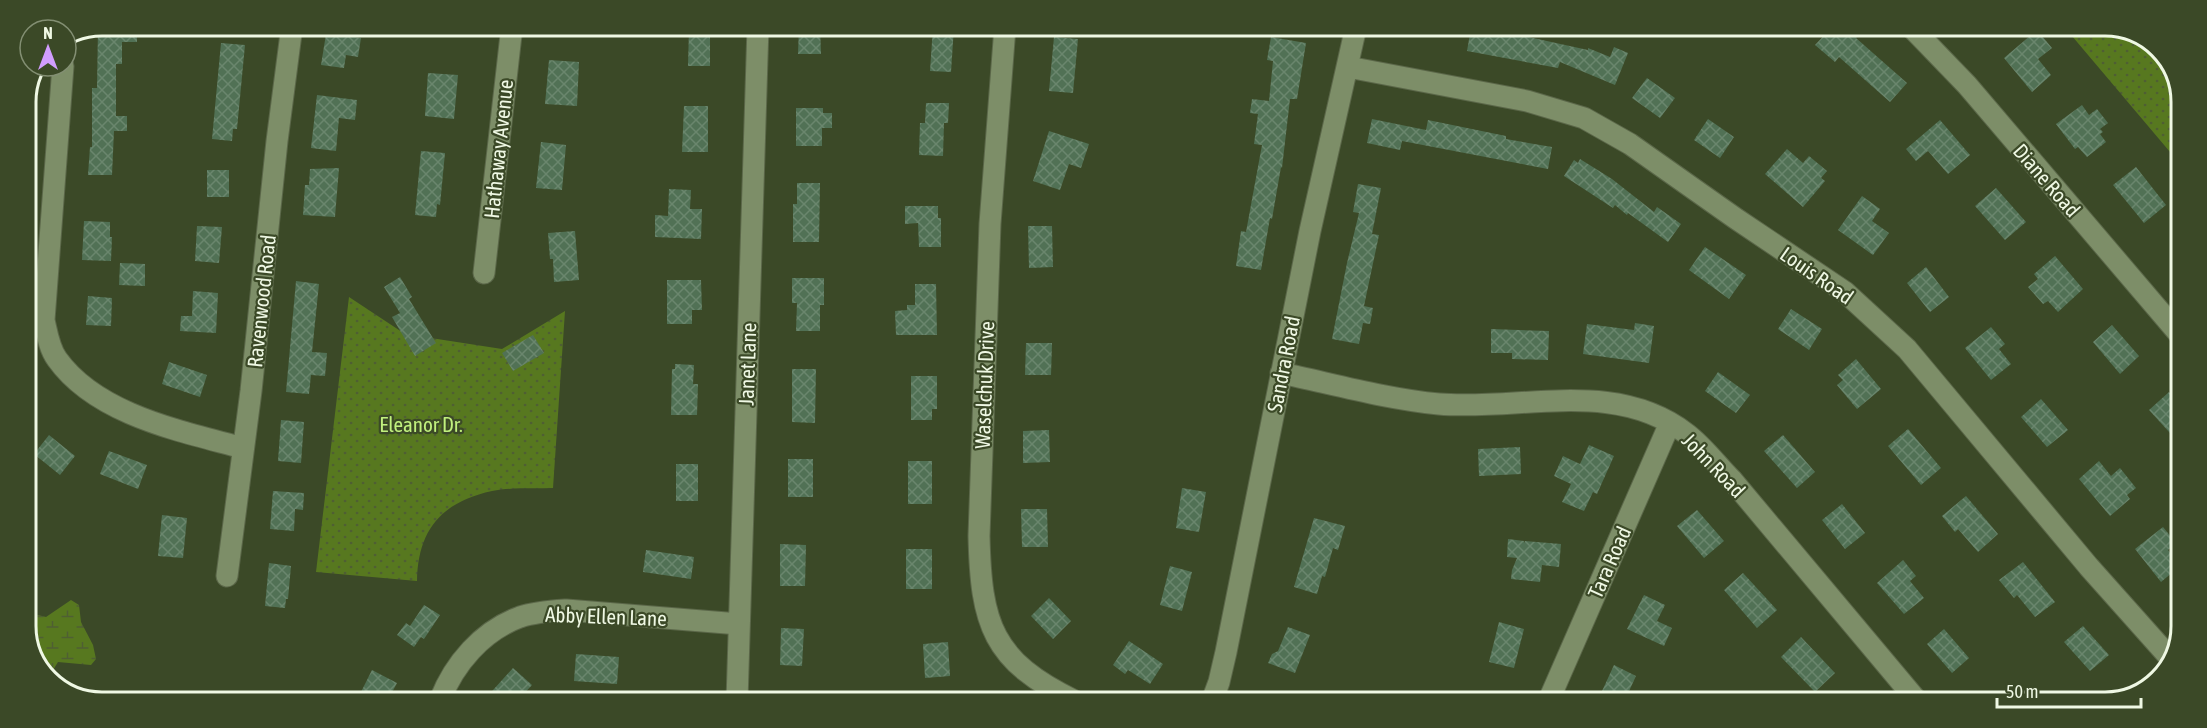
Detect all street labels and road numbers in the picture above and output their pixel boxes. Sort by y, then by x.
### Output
street label: Hathaway Avenue [479,78,517,220]
street label: Diane Road [2009,139,2085,221]
street label: Ravenwood Road [242,233,280,369]
street label: Louis Road [1776,241,1858,309]
street label: Sandra Road [1262,314,1304,414]
street label: Waselchuk Drive [970,321,998,449]
street label: Janet Lane [734,322,760,406]
street label: John Road [1678,428,1750,502]
street label: Tara Road [1583,522,1635,602]
street label: Abby Ellen Lane [545,602,667,630]

